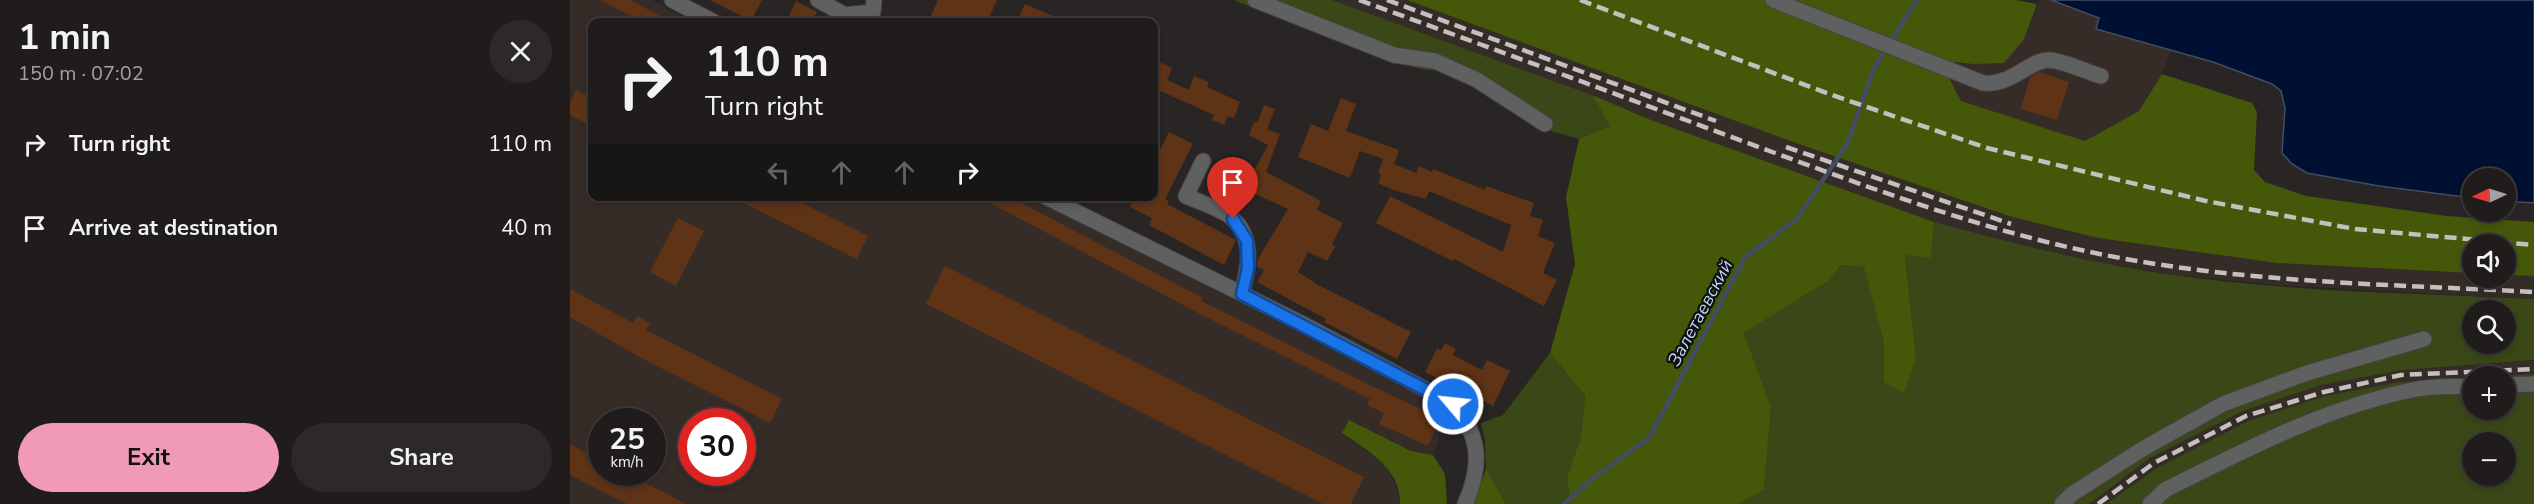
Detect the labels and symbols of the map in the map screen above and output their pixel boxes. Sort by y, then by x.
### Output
pin [1207,157,1258,219]
north arrow [2462,168,2516,222]
water label: Залетаевский [1662,255,1738,371]
position arrow [1421,372,1485,436]
speed limit sign: 30 [678,408,756,486]

